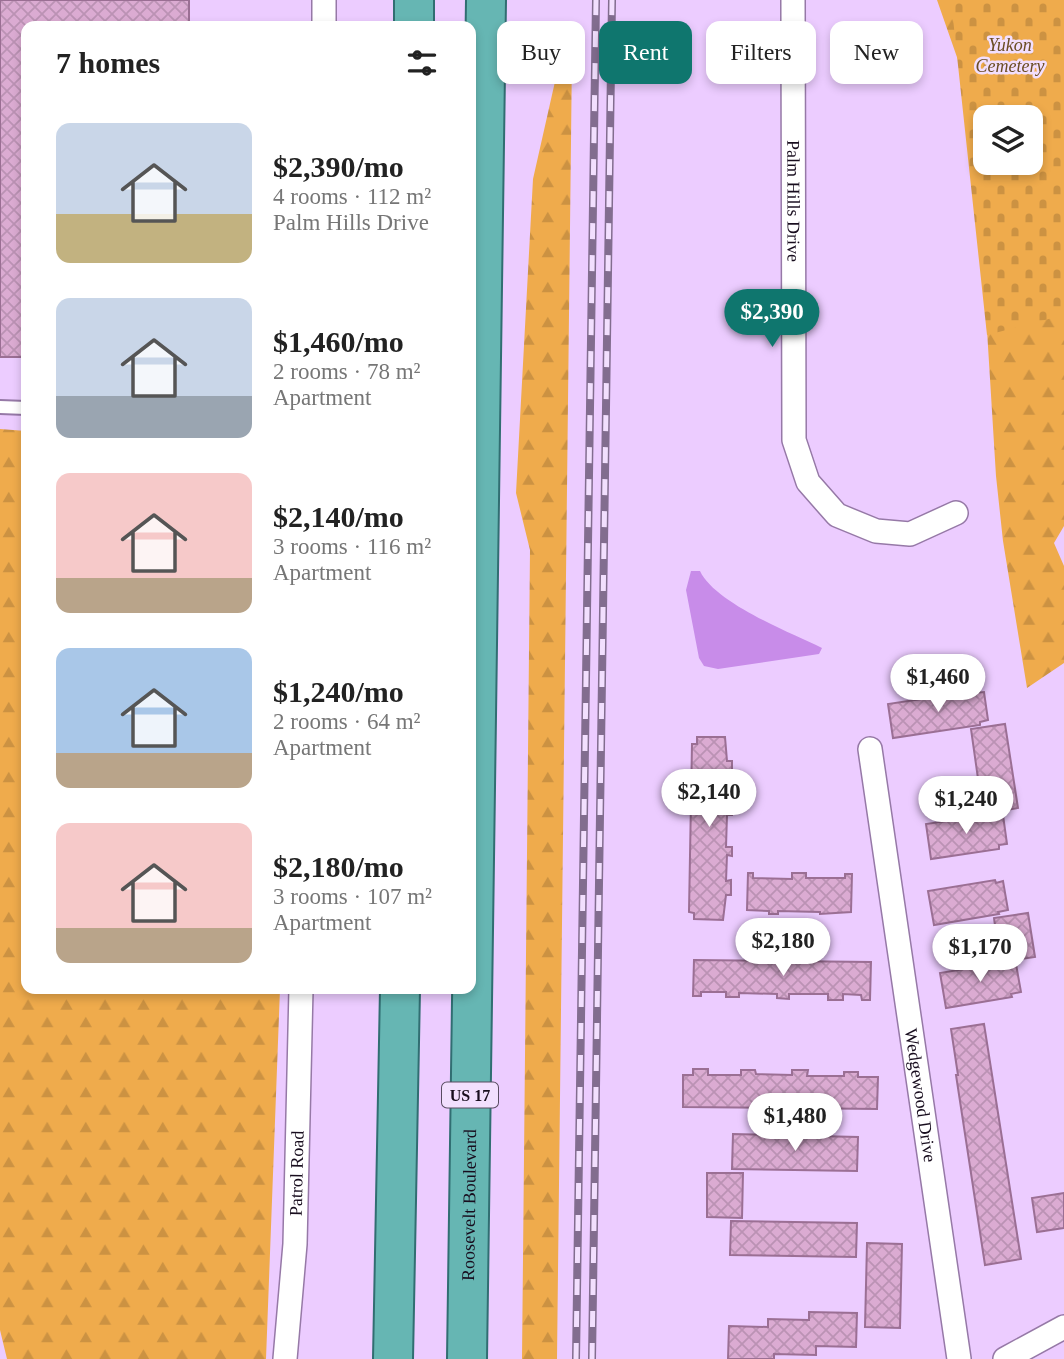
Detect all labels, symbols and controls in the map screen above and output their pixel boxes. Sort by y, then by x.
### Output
chip: Buy [497,21,585,84]
chip: Rent [599,21,692,84]
chip: Filters [706,21,816,84]
chip: New [830,21,923,84]
park label: Yukon Cemetery [976,35,1044,76]
icon: filters [403,44,441,82]
text: 7 homes [56,46,160,79]
map controls [973,105,1043,175]
button: layers [973,105,1043,175]
street label: Palm Hills Drive [783,140,804,262]
text: $2,390/mo [273,150,404,183]
icon: home [112,151,196,235]
text: 4 rooms · 112 m² [273,184,431,209]
text: Palm Hills Drive [273,210,429,235]
pin: $2,390 [715,290,829,349]
text: $2,390 [740,299,804,324]
text: $1,460/mo [273,325,404,358]
icon: home [112,326,196,410]
text: 2 rooms · 78 m² [273,359,420,384]
text: Apartment [273,385,371,410]
text: $2,140/mo [273,500,404,533]
icon: home [112,501,196,585]
text: 3 rooms · 116 m² [273,534,431,559]
text: Apartment [273,560,371,585]
pin: $1,460 [881,654,995,714]
text: $1,460 [906,664,970,689]
text: $1,240/mo [273,675,404,708]
icon: home [112,676,196,760]
text: 2 rooms · 64 m² [273,709,420,734]
text: Apartment [273,735,371,760]
pin: $2,140 [652,770,766,829]
pin: $1,240 [909,776,1023,836]
text: $2,140 [677,779,741,804]
text: $1,240 [934,786,998,811]
text: $2,180/mo [273,850,404,883]
icon: home [112,851,196,935]
text: 3 rooms · 107 m² [273,884,432,909]
text: Apartment [273,910,371,935]
pin: $2,180 [726,918,840,978]
pin: $1,170 [923,925,1037,984]
text: $2,180 [751,928,815,953]
text: $1,170 [948,934,1012,959]
street label: Wedgewood Drive [901,1027,940,1164]
road number: US 17 [442,1082,498,1107]
pin: $1,480 [738,1094,852,1153]
text: $1,480 [763,1103,827,1128]
street label: Roosevelt Boulevard [458,1129,480,1281]
street label: Patrol Road [286,1130,308,1216]

